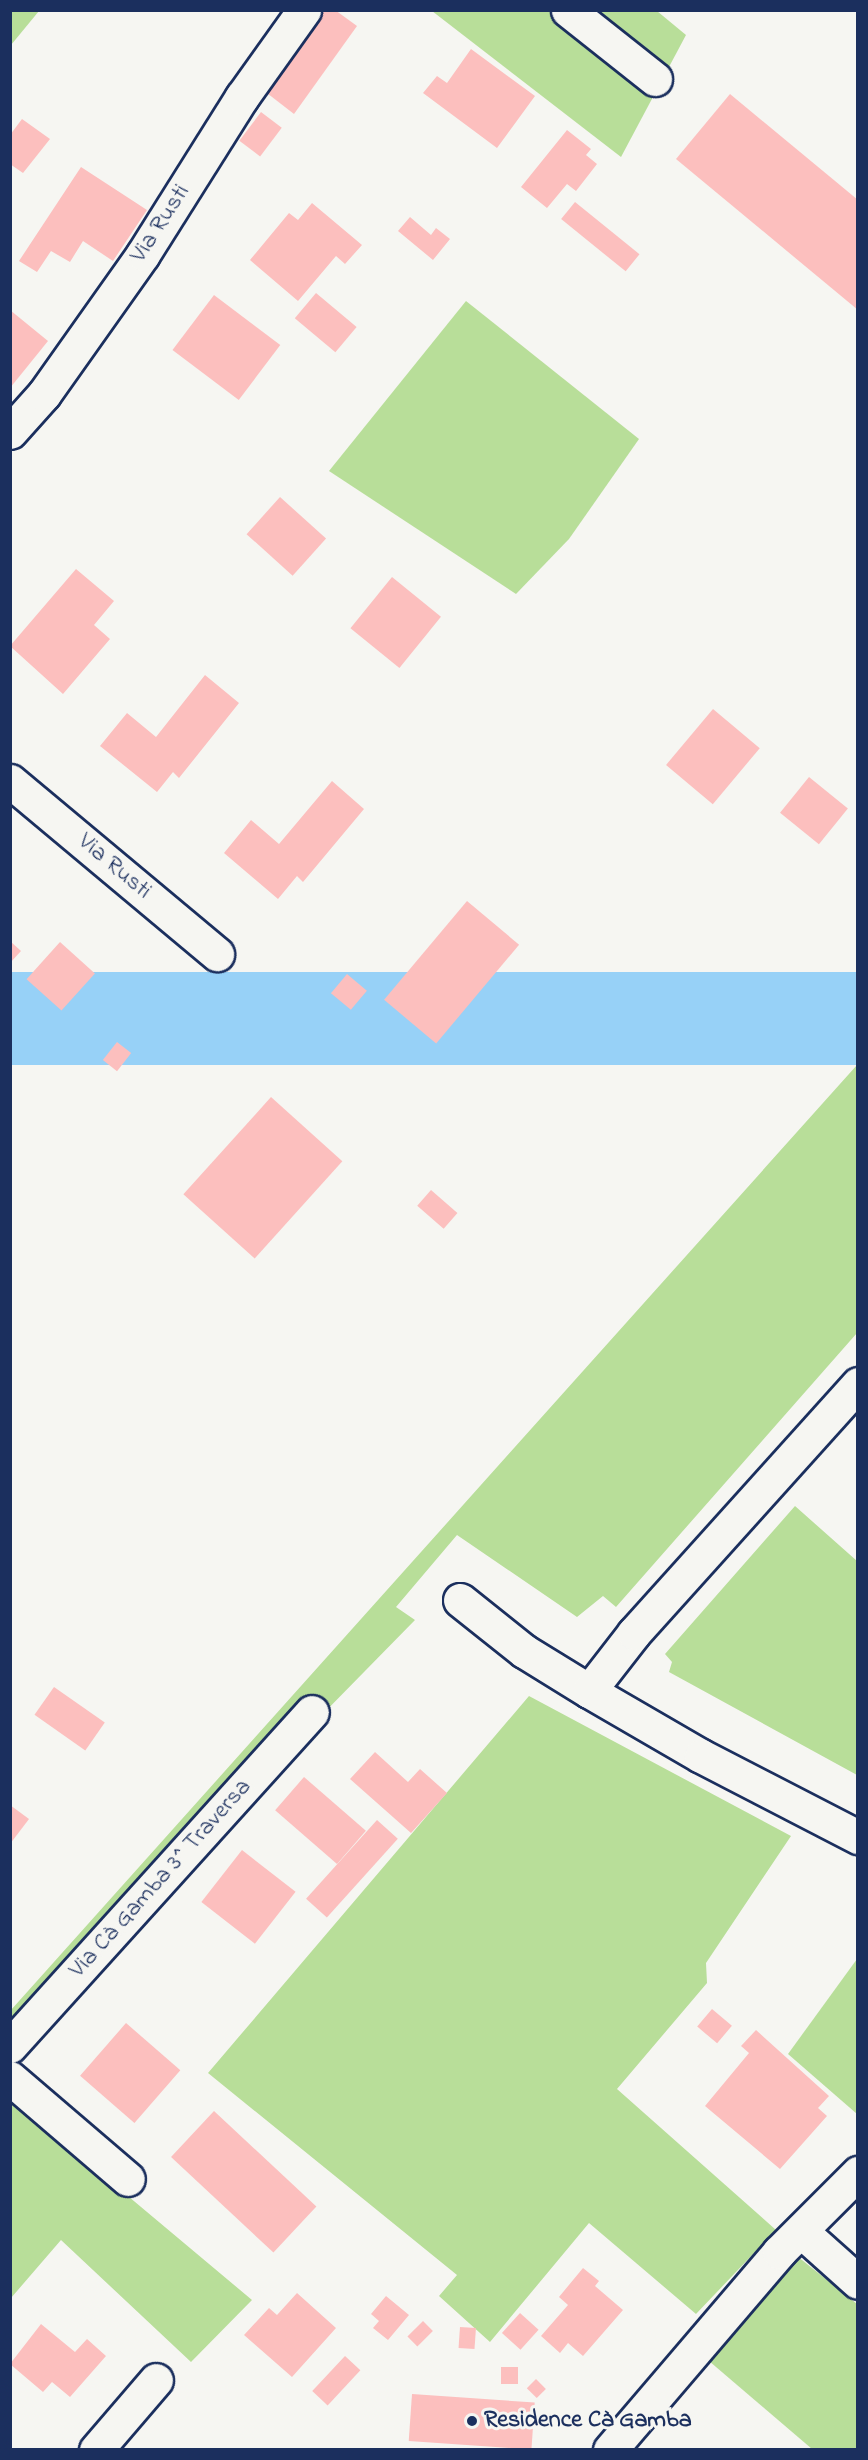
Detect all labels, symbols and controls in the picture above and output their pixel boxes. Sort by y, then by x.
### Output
street label: Via Rusti [125,180,197,268]
street label: Via Rusti [71,828,157,906]
street label: Via Cà Gamba 3^ Traversa [64,1774,258,1984]
place label: Residence Cà Gamba [484,2407,692,2435]
marker: Residence Cà Gamba [465,2414,479,2428]

